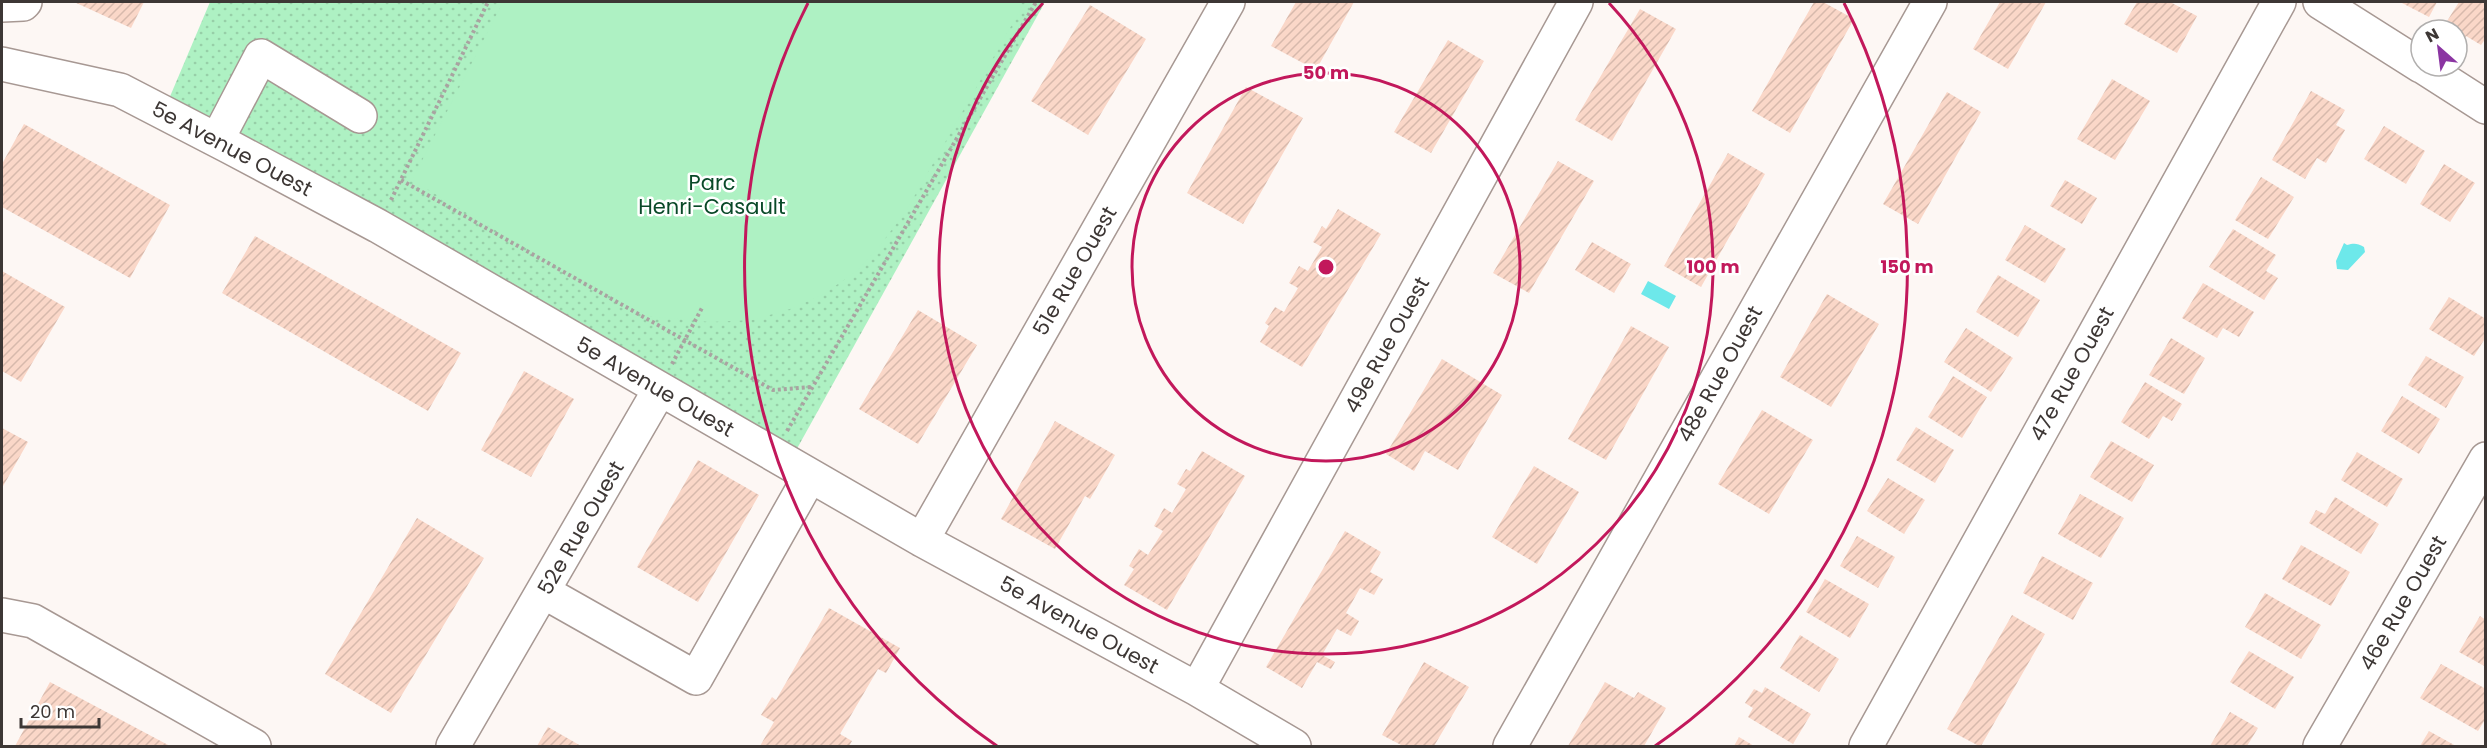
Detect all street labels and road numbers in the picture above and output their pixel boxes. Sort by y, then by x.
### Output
street label: 5e Avenue Ouest [147,94,318,203]
street label: 51e Rue Ouest [1026,201,1123,341]
street label: 49e Rue Ouest [1337,271,1436,418]
street label: 48e Rue Ouest [1670,300,1769,447]
street label: 47e Rue Ouest [2023,301,2121,446]
street label: 5e Avenue Ouest [571,330,740,444]
street label: 52e Rue Ouest [530,455,631,600]
street label: 46e Rue Ouest [2352,530,2453,676]
street label: 5e Avenue Ouest [994,569,1164,680]

